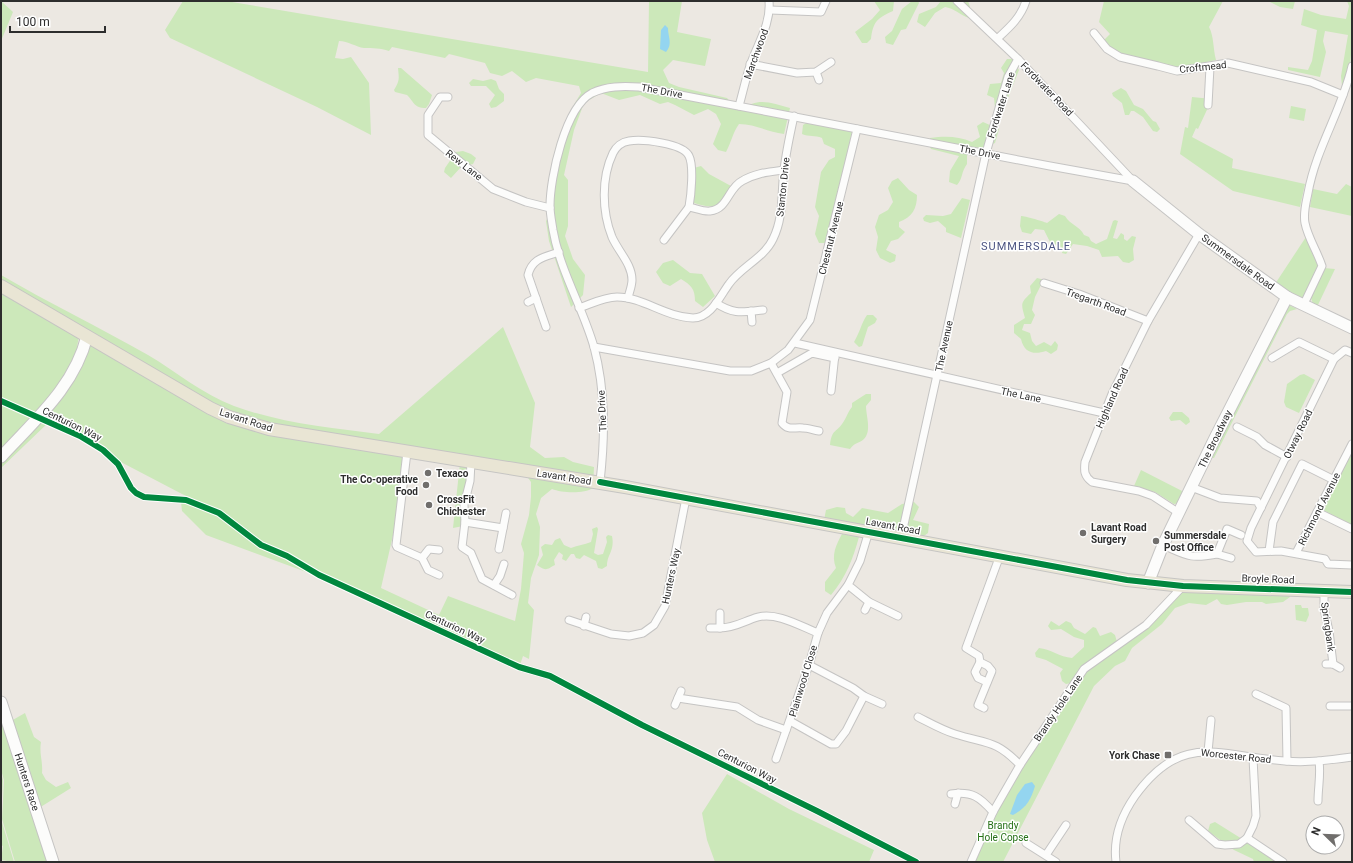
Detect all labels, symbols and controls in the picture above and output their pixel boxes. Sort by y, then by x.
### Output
scale bar [10,8,105,34]
text: 100 m [16,15,50,29]
street label: Marchwood [742,27,770,81]
street label: Croftmead [1179,59,1227,75]
street label: Fordwater Road [1019,60,1075,118]
street label: Fordwater Lane [985,70,1017,140]
street label: The Drive [640,82,684,100]
street label: The Drive [958,143,1002,161]
street label: Rew Lane [444,147,484,183]
street label: Stanton Drive [774,157,792,217]
street label: Chestnut Avenue [817,200,845,276]
street label: Summersdale Road [1200,232,1276,292]
district label: SUMMERSDALE [981,240,1071,253]
street label: Tregarth Road [1064,286,1128,318]
street label: The Avenue [933,319,955,373]
street label: Highland Road [1094,366,1130,430]
street label: The Lane [1000,385,1042,405]
street label: The Drive [595,390,609,432]
street label: Centurion Way [41,405,104,443]
street label: Lavant Road [218,406,274,434]
street label: The Broadway [1196,408,1234,470]
street label: Otway Road [1281,408,1315,460]
street label: Lavant Road [536,467,592,487]
marker: Texaco [423,468,433,478]
place label: Texaco [436,468,469,479]
street label: Richmond Avenue [1296,471,1342,547]
place label: The Co-operative Food [340,474,419,497]
marker: The Co-operative Food [421,480,431,490]
place label: CrossFit Chichester [437,494,486,517]
marker: CrossFit Chichester [424,500,434,510]
street label: Lavant Road [865,515,921,537]
place label: Lavant Road Surgery [1091,522,1147,545]
marker: Lavant Road Surgery [1078,528,1088,538]
place label: Summersdale Post Office [1164,530,1227,553]
marker: Summersdale Post Office [1151,536,1161,546]
street label: Hunters Way [660,547,682,605]
street label: Broyle Road [1241,573,1295,585]
street label: Springbank [1319,601,1337,654]
street label: Centurion Way [423,608,487,646]
street label: Plainwood Close [787,644,819,718]
street label: Brandy Hole Lane [1032,673,1084,743]
street label: Centurion Way [716,746,778,786]
street label: Worcester Road [1200,747,1272,765]
place label: York Chase [1109,750,1161,761]
marker: York Chase [1163,750,1173,760]
street label: Hunters Race [13,752,41,812]
north arrow [1305,815,1345,855]
park label: Brandy Hole Copse [977,820,1029,843]
text: N [1309,825,1324,837]

